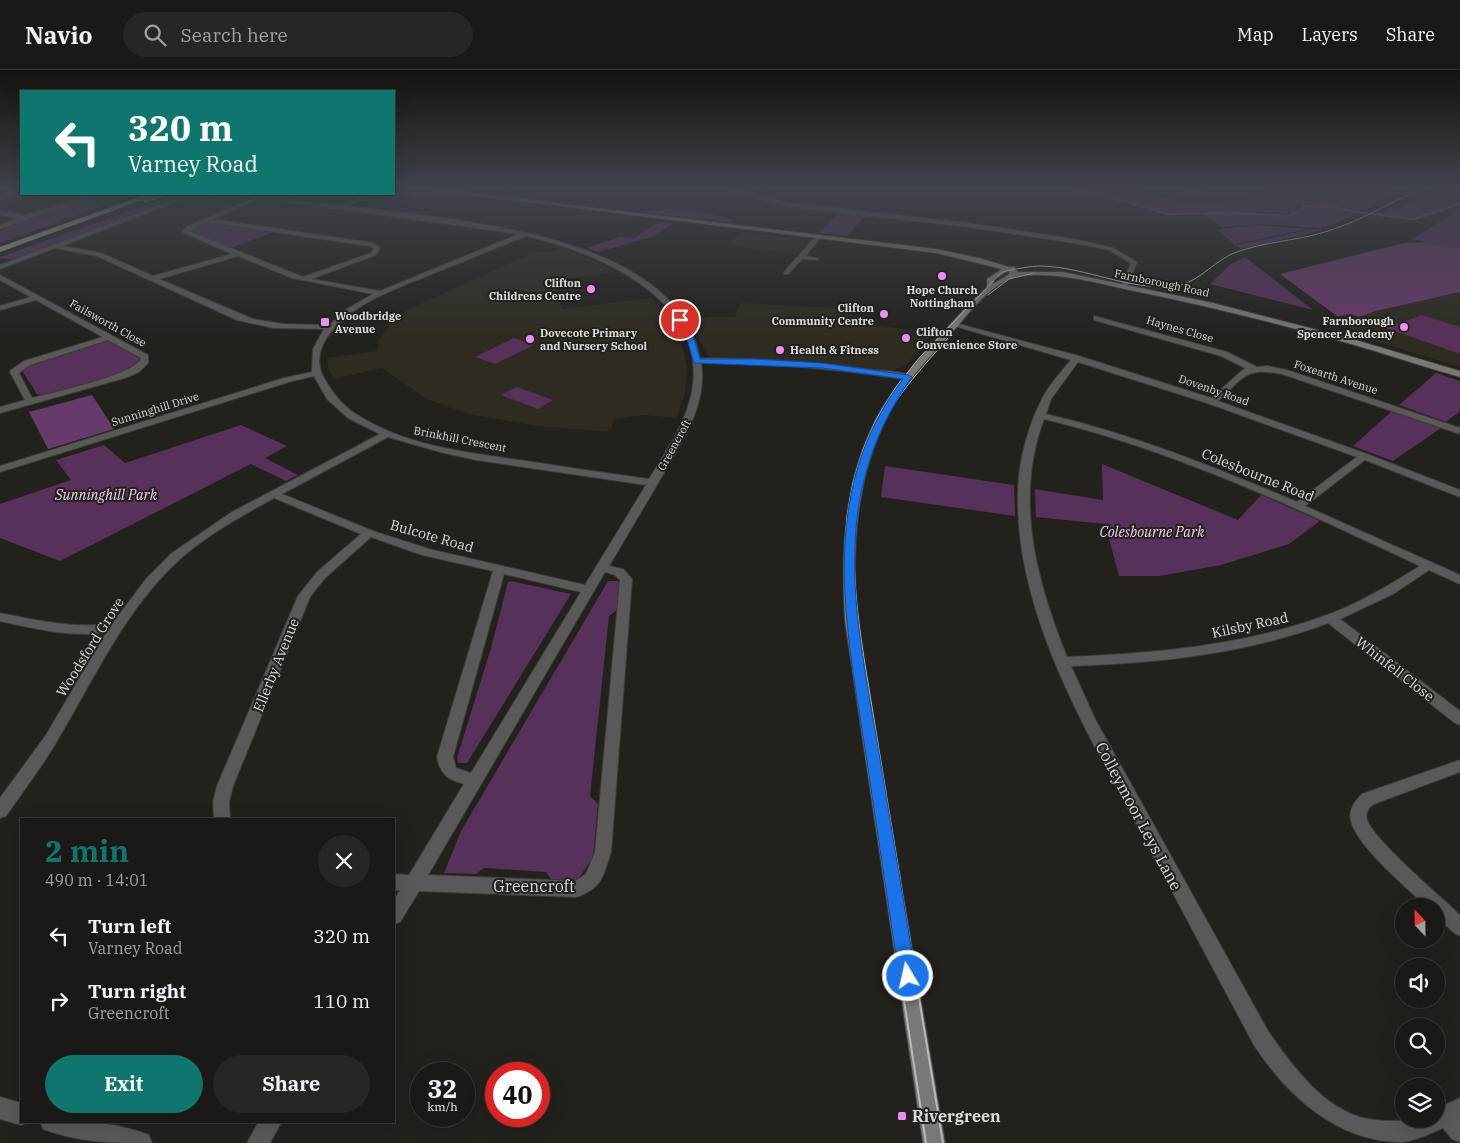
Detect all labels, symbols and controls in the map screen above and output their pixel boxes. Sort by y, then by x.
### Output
search box [123,12,473,57]
text: Navio [25,19,93,51]
icon: search [141,21,169,49]
text: Search here [181,23,288,47]
text: Map [1237,23,1274,46]
text: Layers [1302,23,1358,46]
text: Share [1386,23,1435,46]
text: 320 m [128,105,233,151]
icon: left [45,110,110,175]
text: Varney Road [128,149,258,178]
street label: Farnborough Road [1113,266,1211,300]
marker: Hope Church Nottingham [936,270,948,282]
place label: Clifton Childrens Centre [489,276,581,303]
marker: Clifton Childrens Centre [585,283,597,295]
place label: Hope Church Nottingham [906,283,978,310]
street label: Failsworth Close [67,296,149,350]
pin [659,299,701,341]
place label: Clifton Community Centre [771,301,874,328]
icon: arrive [666,306,694,334]
marker: Clifton Community Centre [878,308,890,320]
place label: Woodbridge Avenue [335,309,401,336]
street label: Haynes Close [1145,313,1215,345]
place label: Farnborough Spencer Academy [1297,314,1395,341]
marker: Woodbridge Avenue [319,316,331,328]
marker: Farnborough Spencer Academy [1398,321,1410,333]
place label: Clifton Convenience Store [916,325,1017,352]
place label: Dovecote Primary and Nursery School [540,326,648,353]
marker: Clifton Convenience Store [900,332,912,344]
marker: Dovecote Primary and Nursery School [524,333,536,345]
place label: Health & Fitness [790,343,879,357]
marker: Health & Fitness [774,344,786,356]
street label: Foxearth Avenue [1292,357,1380,397]
street label: Dovenby Road [1177,371,1251,409]
street label: Sunninghill Drive [109,389,201,429]
street label: Greencroft [654,417,694,473]
street label: Brinkhill Crescent [412,423,508,455]
street label: Colesbourne Road [1199,444,1317,506]
park label: Sunninghill Park [54,486,158,504]
street label: Bulcote Road [388,515,476,557]
park label: Colesbourne Park [1100,523,1205,541]
street label: Woodsford Grove [52,594,128,700]
street label: Kilsby Road [1210,608,1290,642]
street label: Ellerby Avenue [249,616,303,714]
street label: Whinfell Close [1352,633,1438,705]
street label: Colleymoor Leys Lane [1091,738,1187,894]
text: 2 min [45,831,129,870]
button: close [318,835,370,887]
text: 490 m · 14:01 [45,870,148,890]
street label: Greencroft [493,876,575,896]
north arrow [1395,898,1445,948]
map controls [1395,898,1445,1128]
text: Turn left [88,914,171,938]
icon: left [45,922,73,950]
text: 320 m [313,924,370,948]
text: Varney Road [88,938,183,958]
position arrow [881,949,933,1001]
button: sound [1395,958,1445,1008]
text: Turn right [88,979,186,1003]
icon: right [45,987,73,1015]
text: 110 m [313,989,370,1013]
text: Greencroft [88,1003,169,1023]
button: search [1395,1018,1445,1068]
button: Exit [45,1055,203,1113]
button: Share [213,1055,370,1113]
speed limit sign: 40 [485,1062,550,1127]
text: 32 [427,1072,458,1105]
button: layers [1395,1078,1445,1128]
text: km/h [427,1099,458,1114]
place label: Rivergreen [912,1106,1001,1126]
marker: Rivergreen [896,1110,908,1122]

